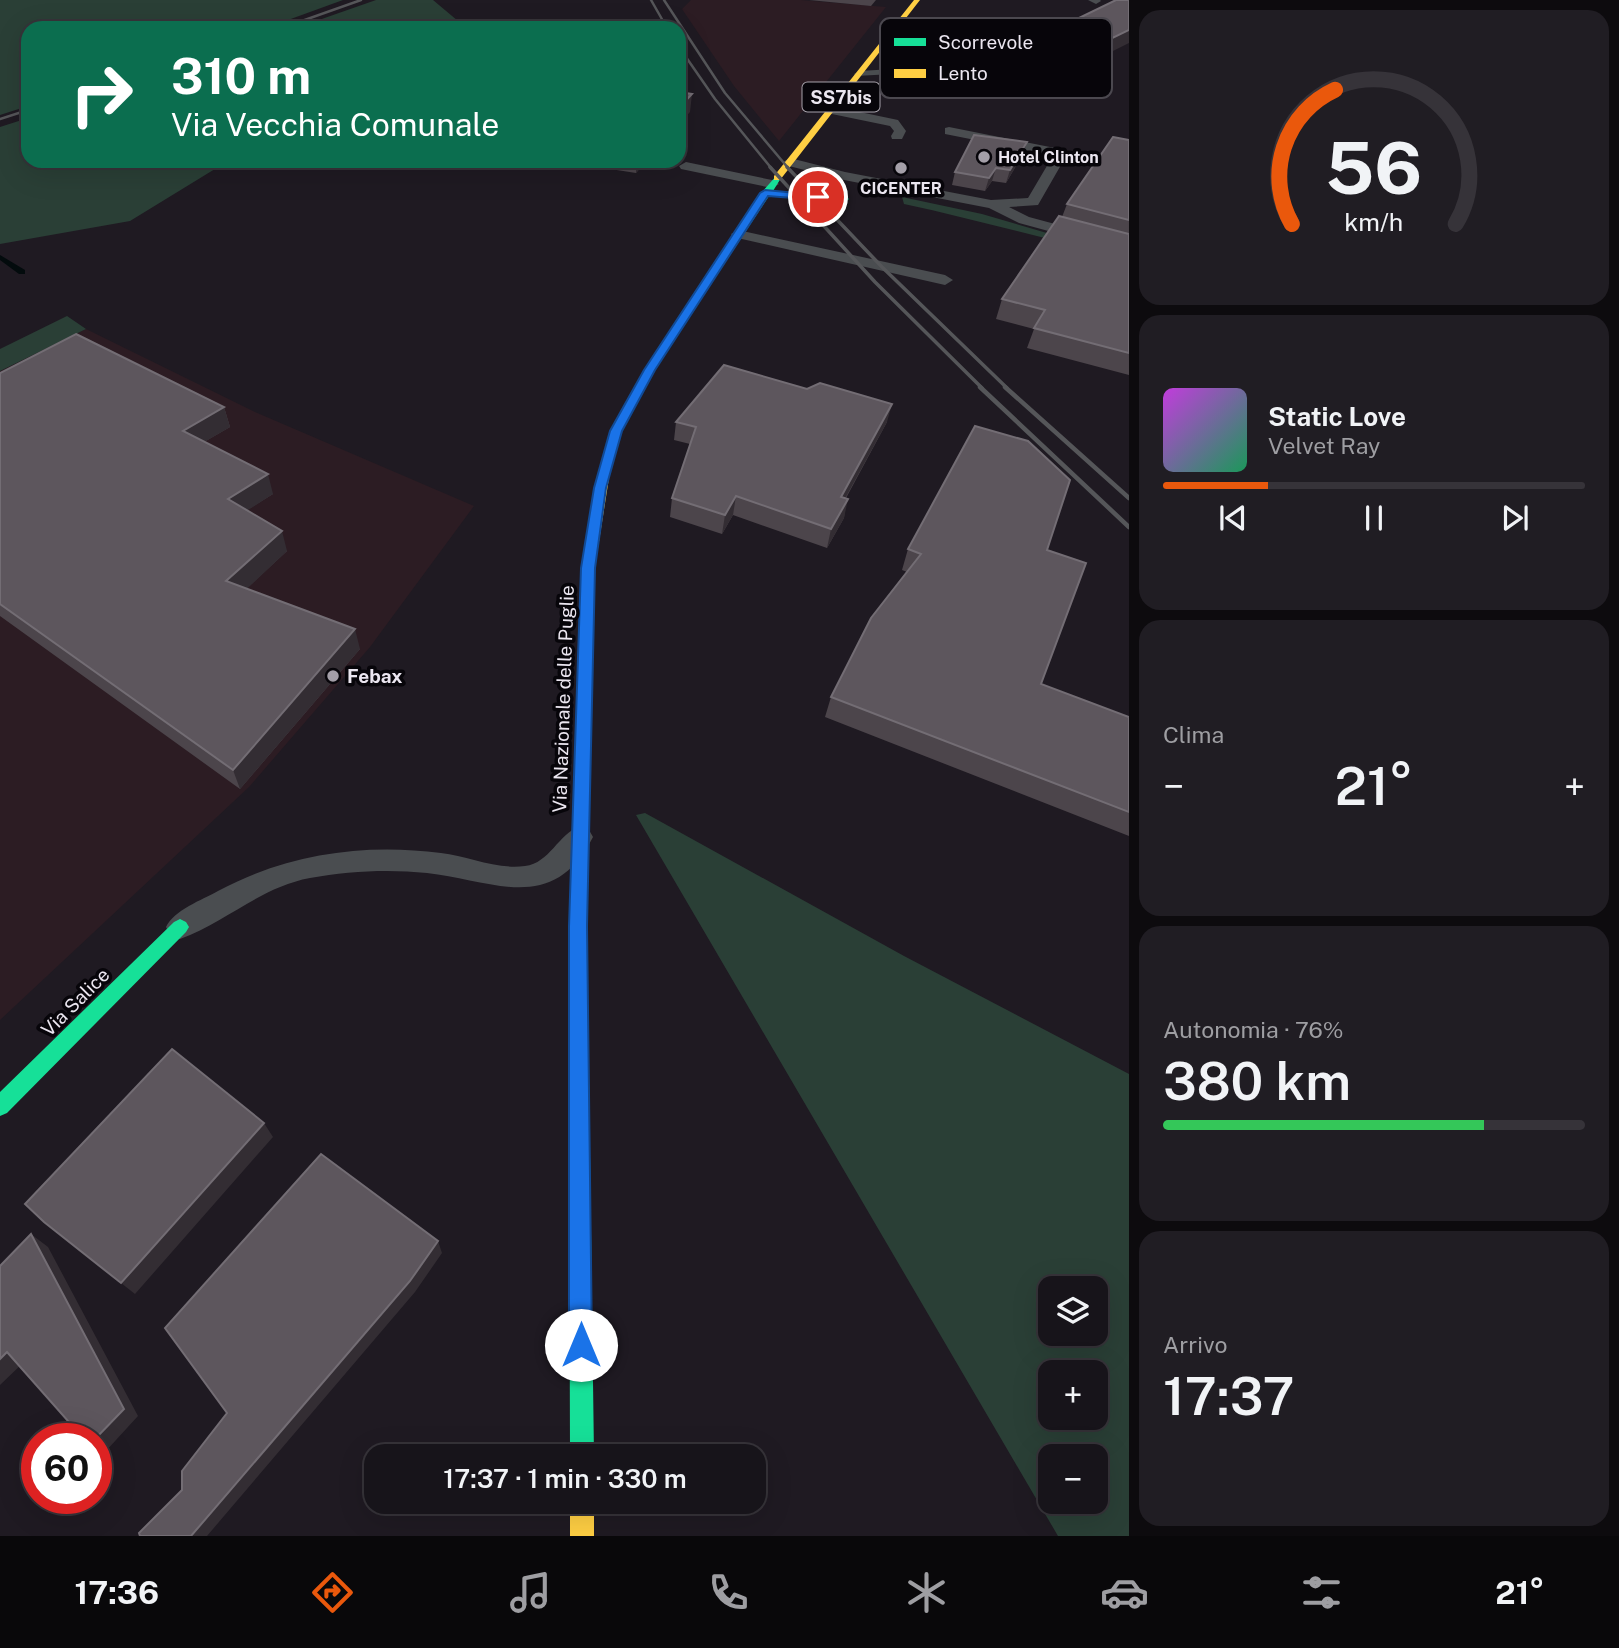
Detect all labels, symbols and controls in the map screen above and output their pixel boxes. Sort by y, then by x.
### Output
legend [880,18,1112,98]
text: Scorrevole [938,31,1033,53]
text: 310 m [171,47,311,105]
icon: right [56,49,147,140]
text: Lento [938,62,988,84]
road number: SS7bis [802,82,880,112]
text: Via Vecchia Comunale [171,106,499,143]
text: 56 [1325,125,1423,210]
place label: Hotel Clinton [998,148,1099,167]
marker: Hotel Clinton [976,149,992,165]
marker: CICENTER [893,160,909,176]
pin [788,167,848,227]
icon: arrive [799,178,837,216]
place label: CICENTER [860,179,942,198]
text: km/h [1345,206,1403,236]
text: Static Love [1268,401,1406,432]
text: Velvet Ray [1268,432,1380,459]
icon: previous [1214,499,1252,537]
icon: pause [1355,499,1393,537]
icon: next [1496,499,1534,537]
street label: Via Nazionale delle Puglie [548,585,578,813]
place label: Febax [347,665,403,687]
marker: Febax [325,668,341,684]
text: Clima [1163,721,1224,748]
text: 21° [1335,756,1413,817]
text: − [1163,764,1184,809]
text: + [1564,764,1585,809]
street label: Via Salice [36,963,114,1041]
text: Autonomia · 76% [1163,1016,1344,1043]
text: 380 km [1163,1051,1351,1112]
map controls [1038,1276,1108,1514]
button: layers [1038,1276,1108,1346]
position arrow [544,1308,618,1382]
text: Arrivo [1163,1331,1227,1358]
button: + [1038,1360,1108,1430]
text: 17:37 [1163,1366,1295,1427]
speed limit sign: 60 [21,1423,112,1514]
button: − [1038,1444,1108,1514]
text: 17:37 · 1 min · 330 m [443,1463,687,1494]
icon: directions [308,1568,357,1617]
icon: music [506,1568,555,1617]
icon: phone [704,1568,753,1617]
icon: climate [902,1568,951,1617]
icon: car [1100,1568,1149,1617]
icon: filters [1297,1568,1346,1617]
text: 17:36 [74,1574,159,1611]
text: 21° [1495,1574,1545,1611]

